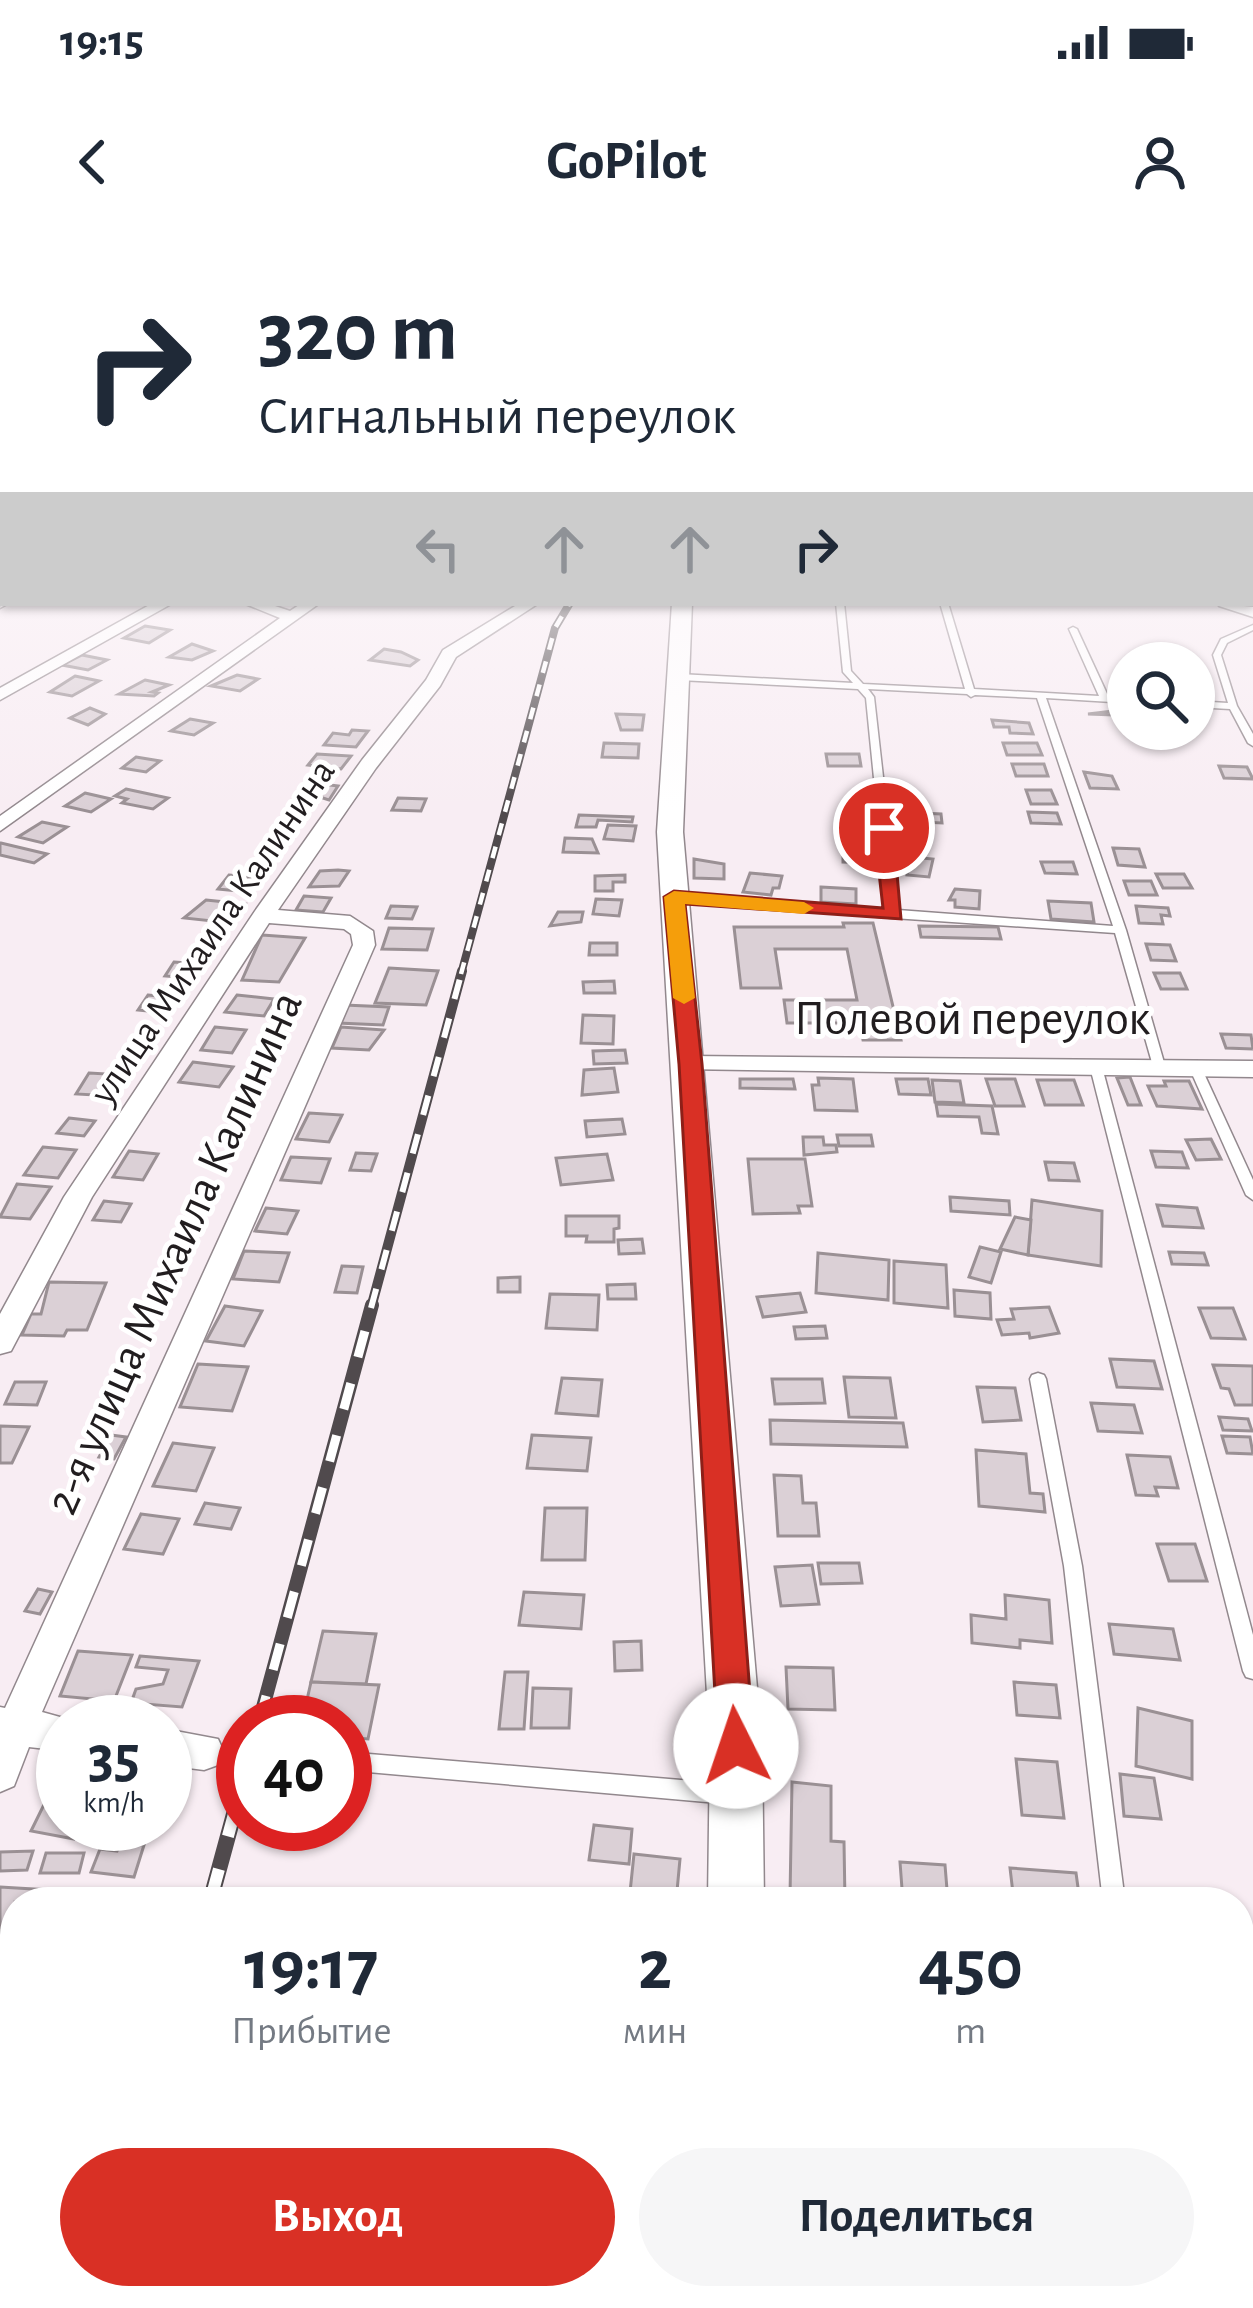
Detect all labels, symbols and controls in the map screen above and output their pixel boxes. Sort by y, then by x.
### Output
text: 19:15 [60,19,144,64]
icon: back [60,129,126,195]
icon: person [1127,129,1193,195]
text: GoPilot [546,135,707,189]
icon: right [60,288,216,444]
text: 320 m [258,292,458,376]
text: Сигнальный переулок [258,390,736,444]
icon: left [405,516,471,582]
icon: ahead [531,516,597,582]
icon: ahead [657,516,723,582]
icon: right [783,516,849,582]
map controls [1107,642,1215,750]
button: search [1107,642,1215,750]
street label: улица Михаила Калинина [83,753,343,1112]
pin [833,777,935,879]
icon: arrive [851,795,917,861]
street label: 2-я улица Михаила Калинина [38,984,312,1522]
street label: Полевой переулок [794,996,1150,1044]
position arrow [673,1683,799,1809]
speed limit sign: 40 [216,1695,372,1851]
text: 35 [88,1728,140,1788]
text: km/h [83,1788,145,1818]
text: 19:17 [244,1930,378,2002]
text: 2 [638,1930,672,2002]
text: 450 [918,1930,1023,2002]
text: Прибытие [231,2012,392,2051]
text: мин [623,2012,687,2051]
text: m [955,2012,986,2051]
button: Выход [60,2148,615,2286]
button: Поделиться [639,2148,1194,2286]

